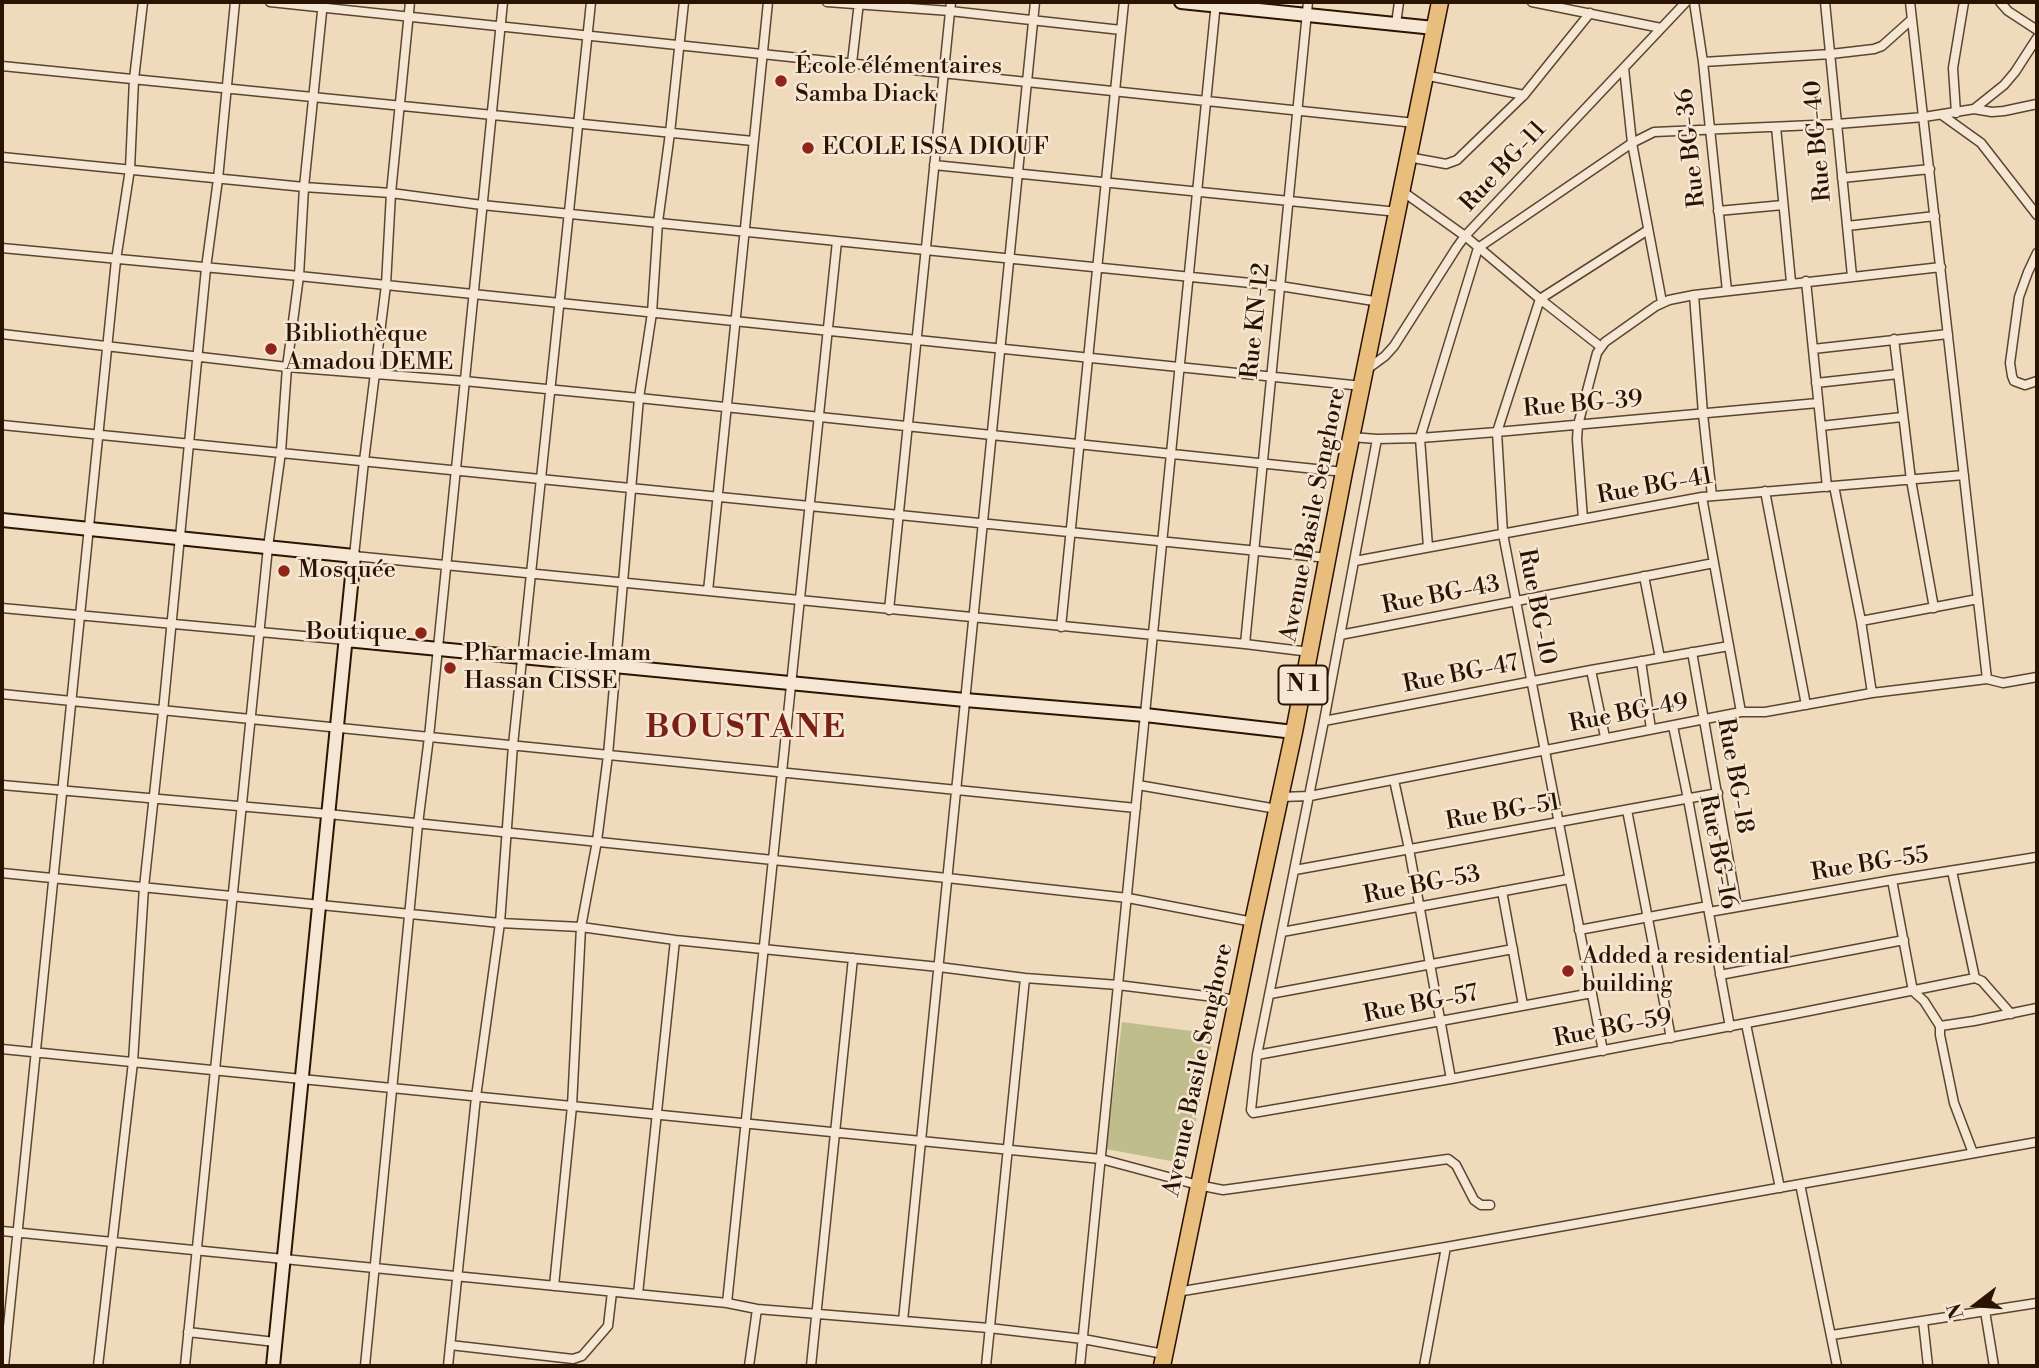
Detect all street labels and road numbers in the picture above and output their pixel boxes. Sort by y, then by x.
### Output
street label: Rue BG-40 [1799,79,1839,203]
street label: Rue BG-36 [1671,87,1713,209]
street label: Rue BG-11 [1455,116,1553,218]
street label: Rue KN-12 [1237,261,1277,381]
street label: Avenue Basile Senghore [1275,385,1353,645]
street label: Rue BG-39 [1522,385,1644,425]
street label: Rue BG-41 [1595,463,1715,511]
street label: Rue BG-10 [1511,547,1561,667]
street label: Rue BG-43 [1380,570,1502,622]
street label: Rue BG-47 [1401,650,1521,700]
road number: N 1 [1278,666,1328,705]
street label: Rue BG-49 [1567,688,1691,740]
street label: Rue BG-18 [1710,716,1758,836]
street label: Rue BG-51 [1444,789,1562,837]
street label: Rue BG-16 [1692,792,1742,912]
street label: Rue BG-55 [1809,842,1931,888]
street label: Rue BG-53 [1361,861,1483,911]
street label: Avenue Basile Senghore [1158,941,1240,1199]
street label: Rue BG-57 [1361,980,1481,1030]
street label: Rue BG-59 [1551,1003,1675,1055]

